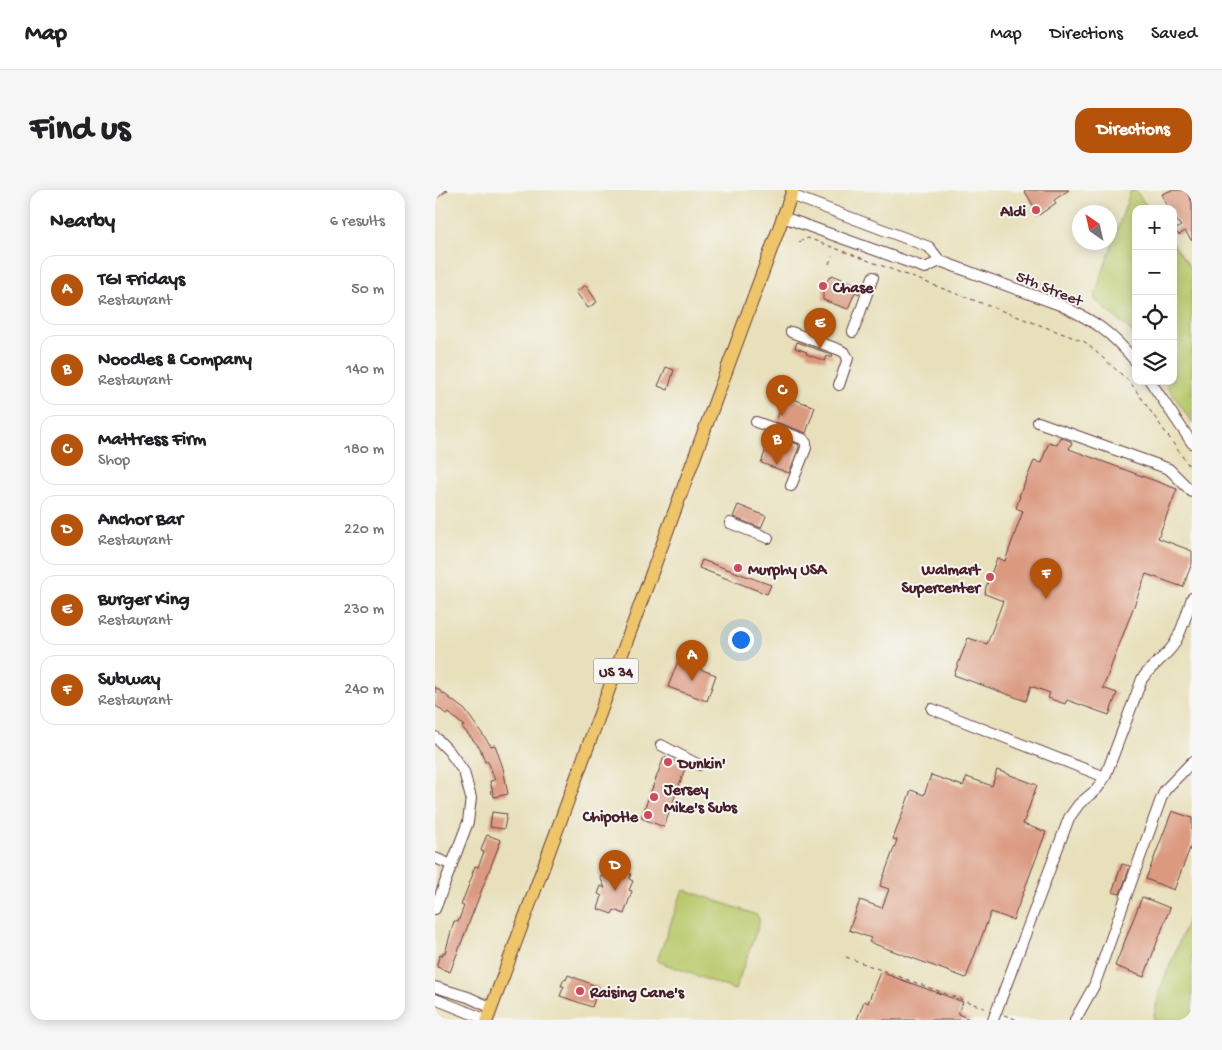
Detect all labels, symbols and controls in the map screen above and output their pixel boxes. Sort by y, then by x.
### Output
text: Map [25,20,67,49]
text: Map [990,24,1022,45]
text: Directions [1050,24,1123,45]
text: Saved [1151,24,1197,45]
button: Directions [1075,108,1192,153]
text: Find us [30,110,130,151]
place label: Aldi [999,204,1027,223]
marker: Aldi [1030,204,1042,216]
north arrow [1072,205,1117,250]
map controls [1132,205,1177,385]
button: + [1132,205,1177,250]
text: Nearby [50,210,115,235]
text: 6 results [330,213,385,232]
button: − [1132,250,1177,295]
street label: 5th Street [1013,268,1086,313]
text: TGI Fridays [98,269,185,292]
marker: Chase [817,280,829,292]
place label: Chase [832,280,874,299]
text: A [62,281,72,300]
text: 50 m [351,281,384,300]
text: Restaurant [98,292,172,311]
button: locate [1132,295,1177,340]
pin: E [804,308,836,349]
button: layers [1132,340,1177,385]
text: Noodles & Company [98,349,252,372]
text: B [63,361,71,380]
text: 140 m [346,361,384,380]
text: Restaurant [98,372,172,391]
pin: C [766,375,798,416]
pin: B [761,424,793,465]
text: Mattress Firm [98,429,206,452]
text: C [63,441,71,460]
text: 180 m [345,441,384,460]
text: Shop [98,452,130,471]
text: Anchor Bar [98,509,183,532]
text: D [62,521,72,540]
text: 220 m [344,521,384,540]
text: Restaurant [98,532,172,551]
pin: F [1030,558,1062,599]
marker: Murphy USA [732,562,744,574]
place label: Murphy USA [748,562,828,581]
place label: Walmart Supercenter [902,562,982,599]
marker: Walmart Supercenter [984,571,996,583]
text: Burger King [98,589,190,612]
text: E [62,601,72,620]
text: 230 m [344,601,384,620]
text: Restaurant [98,612,172,631]
your location [728,627,754,653]
pin: A [676,640,708,681]
road number: US 34 [593,658,639,684]
text: Subway [98,669,160,692]
text: F [63,681,71,700]
text: 240 m [344,681,384,700]
text: Restaurant [98,692,172,711]
marker: Dunkin' [662,756,674,768]
place label: Dunkin' [676,756,726,775]
place label: Jersey Mike's Subs [663,782,738,819]
marker: Jersey Mike's Subs [648,791,660,803]
place label: Chipotle [582,809,639,828]
marker: Chipotle [642,809,654,821]
pin: D [599,850,631,891]
marker: Raising Cane's [574,985,586,997]
place label: Raising Cane's [589,985,685,1004]

